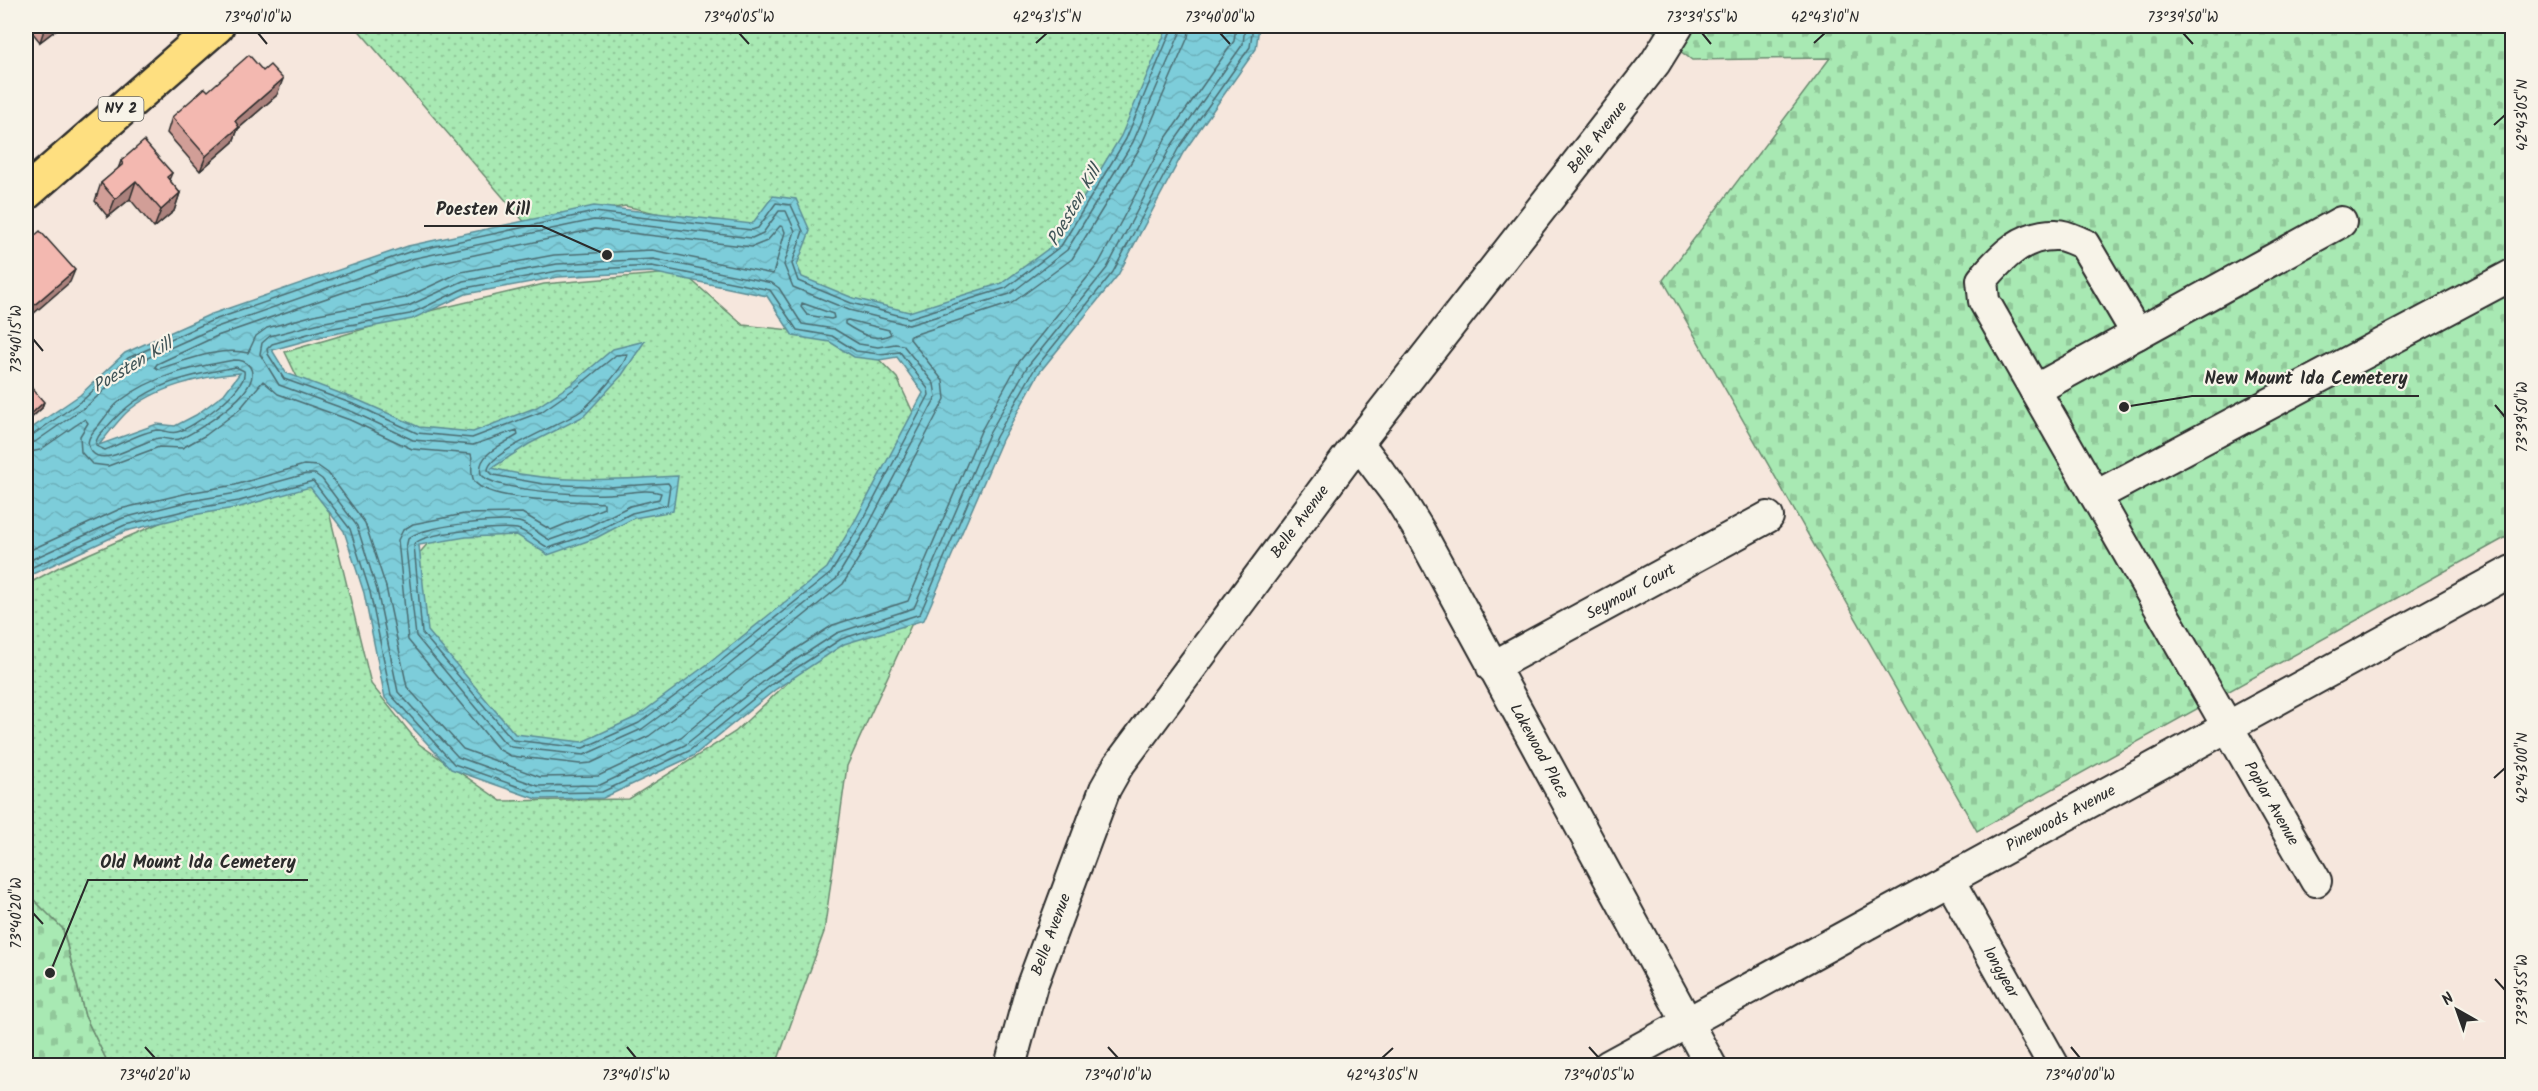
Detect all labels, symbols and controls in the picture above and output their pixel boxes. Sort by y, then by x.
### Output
text: 73°40'10"W [224,6,292,30]
text: 73°40'05"W [704,6,775,30]
text: 42°43'15"N [1013,6,1081,30]
text: 73°40'00"W [1185,6,1255,30]
text: 73°39'55"W [1666,6,1738,30]
text: 42°43'10"N [1791,6,1859,30]
text: 73°39'50"W [2148,6,2219,30]
text: 42°43'05"N [2511,79,2535,151]
street label: Belle Avenue [1561,96,1633,179]
road number: NY 2 [98,97,144,121]
water label: Poesten Kill [1040,157,1112,252]
callout: Poesten Kill [424,190,542,226]
text: Poesten Kill [436,196,530,225]
text: 73°40'15"W [5,305,29,373]
water label: Poesten Kill [87,329,182,401]
callout: New Mount Ida Cemetery [2192,360,2419,396]
text: New Mount Ida Cemetery [2204,365,2408,394]
text: 73°39'50"W [2511,381,2535,452]
street label: Belle Avenue [1264,480,1335,564]
street label: Seymour Court [1581,557,1681,626]
street label: Lakewood Place [1503,699,1576,803]
text: 42°43'00"N [2511,732,2535,804]
street label: Poplar Avenue [2237,756,2306,850]
street label: Pinewoods Avenue [2001,778,2120,858]
callout: Old Mount Ida Cemetery [88,844,308,880]
text: Old Mount Ida Cemetery [100,849,296,878]
text: 73°40'20"W [5,877,29,949]
street label: Belle Avenue [1024,890,1078,979]
street label: longyear [1977,942,2026,1004]
text: 73°39'55"W [2511,954,2535,1026]
north arrow [2427,980,2487,1040]
text: N [2436,987,2460,1012]
text: 73°40'20"W [119,1064,191,1088]
text: 73°40'15"W [602,1064,670,1088]
text: 73°40'10"W [1084,1064,1152,1088]
text: 42°43'05"N [1346,1064,1418,1088]
text: 73°40'05"W [1564,1064,1635,1088]
text: 73°40'00"W [2045,1064,2115,1088]

